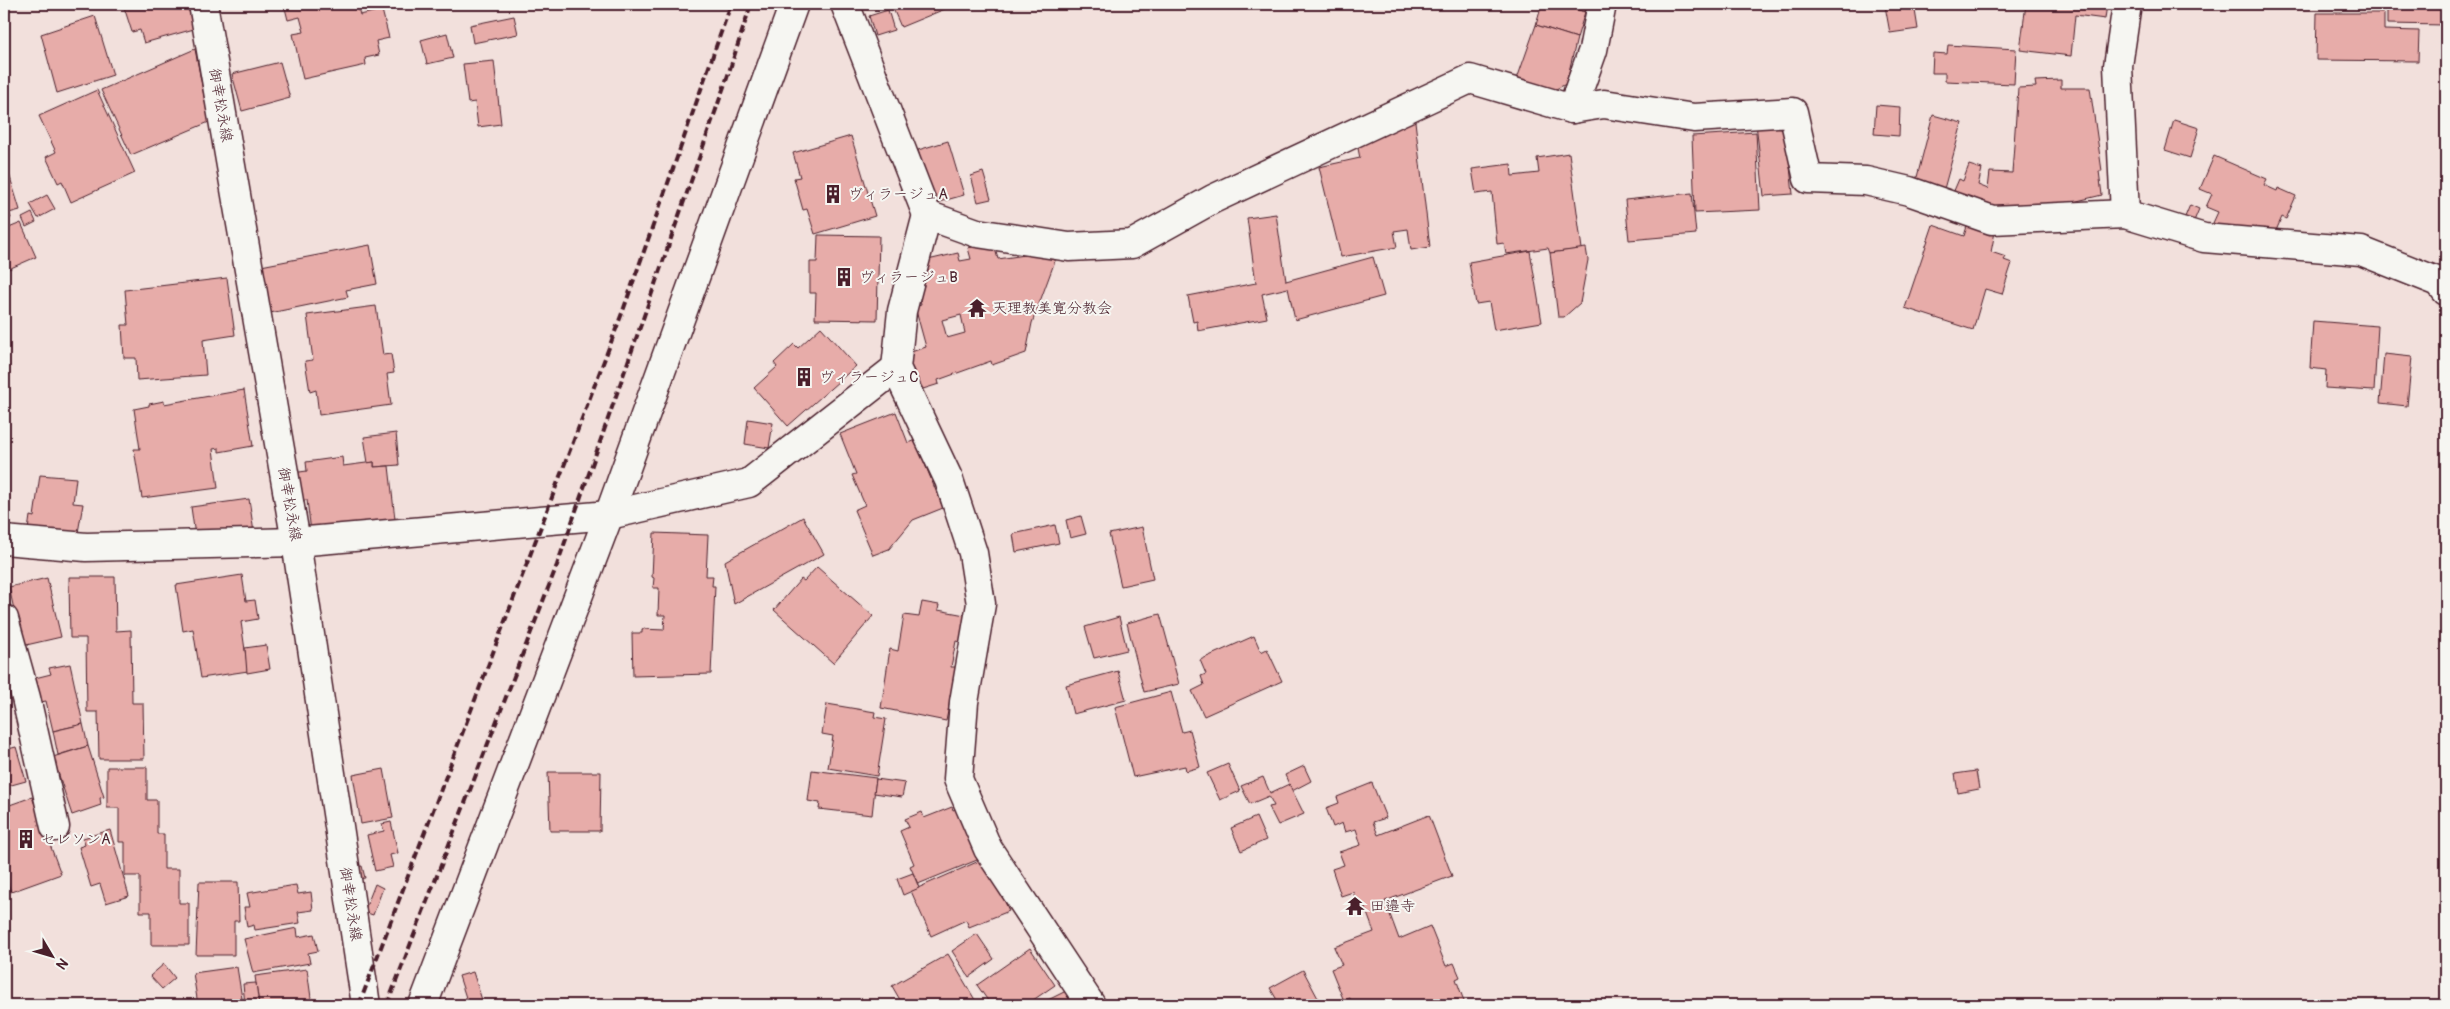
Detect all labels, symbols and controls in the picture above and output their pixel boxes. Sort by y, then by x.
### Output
street label: 御幸松永線 [205,66,236,144]
building icon: ヴィラージュA [822,183,844,205]
place label: ヴィラージュA [848,185,948,204]
building icon: ヴィラージュB [833,266,855,288]
place label: ヴィラージュB [859,268,958,287]
temple icon: 天理教美寛分教会 [966,297,988,319]
place label: 天理教美寛分教会 [992,299,1112,318]
building icon: ヴィラージュC [793,366,815,388]
place label: ヴィラージュC [819,368,919,387]
street label: 御幸松永線 [274,465,305,543]
building icon: セレソンA [15,828,37,850]
place label: セレソンA [41,830,111,849]
street label: 御幸松永線 [335,866,366,943]
temple icon: 田邉寺 [1344,895,1366,917]
place label: 田邉寺 [1370,897,1415,916]
north arrow [28,932,78,982]
text: N [52,955,71,973]

